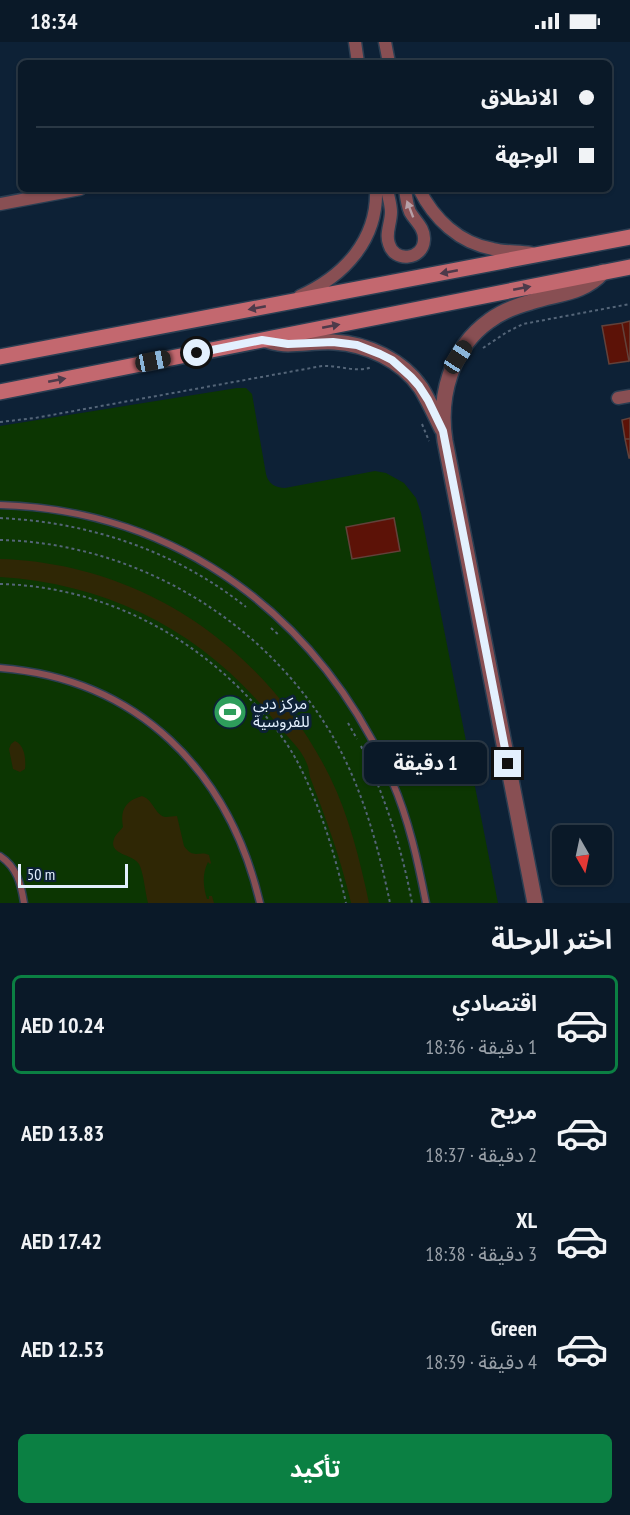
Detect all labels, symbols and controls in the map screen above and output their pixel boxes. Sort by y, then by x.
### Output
text: 18:34 [30,7,78,35]
text: الانطلاق [481,83,558,111]
text: الوجهة [495,141,558,169]
one-way arrow [405,199,415,217]
one-way arrow [439,268,458,277]
one-way arrow [513,283,532,292]
one-way arrow [247,304,266,313]
one-way arrow [322,321,341,330]
car [441,337,475,377]
route start [183,339,210,366]
car [134,349,172,373]
one-way arrow [48,375,67,384]
place label: مركز دبي للفروسية [253,693,310,731]
sports icon: مركز دبي للفروسية [212,694,248,730]
callout: 1 دقيقة [364,743,487,785]
text: 1 دقيقة [394,750,457,776]
route end [494,750,521,777]
north arrow [552,825,612,885]
map controls [552,825,612,885]
scale bar [18,861,128,888]
text: 50 m [27,864,55,884]
text: اختر الرحلة [491,922,612,956]
text: اقتصادي [452,989,537,1017]
icon: car [555,998,609,1052]
text: AED 10.24 [21,1011,104,1039]
text: 1 دقيقة · 18:36 [425,1034,537,1060]
text: مريح [491,1097,537,1125]
icon: car [555,1106,609,1160]
text: AED 13.83 [21,1119,104,1147]
text: 2 دقيقة · 18:37 [425,1142,537,1168]
text: XL [516,1206,537,1234]
icon: car [555,1214,609,1268]
text: AED 17.42 [21,1227,102,1255]
text: 3 دقيقة · 18:38 [425,1241,537,1267]
text: Green [491,1314,537,1342]
icon: car [555,1322,609,1376]
text: AED 12.53 [21,1335,104,1363]
text: 4 دقيقة · 18:39 [425,1349,537,1375]
button: تأكيد [18,1434,612,1503]

